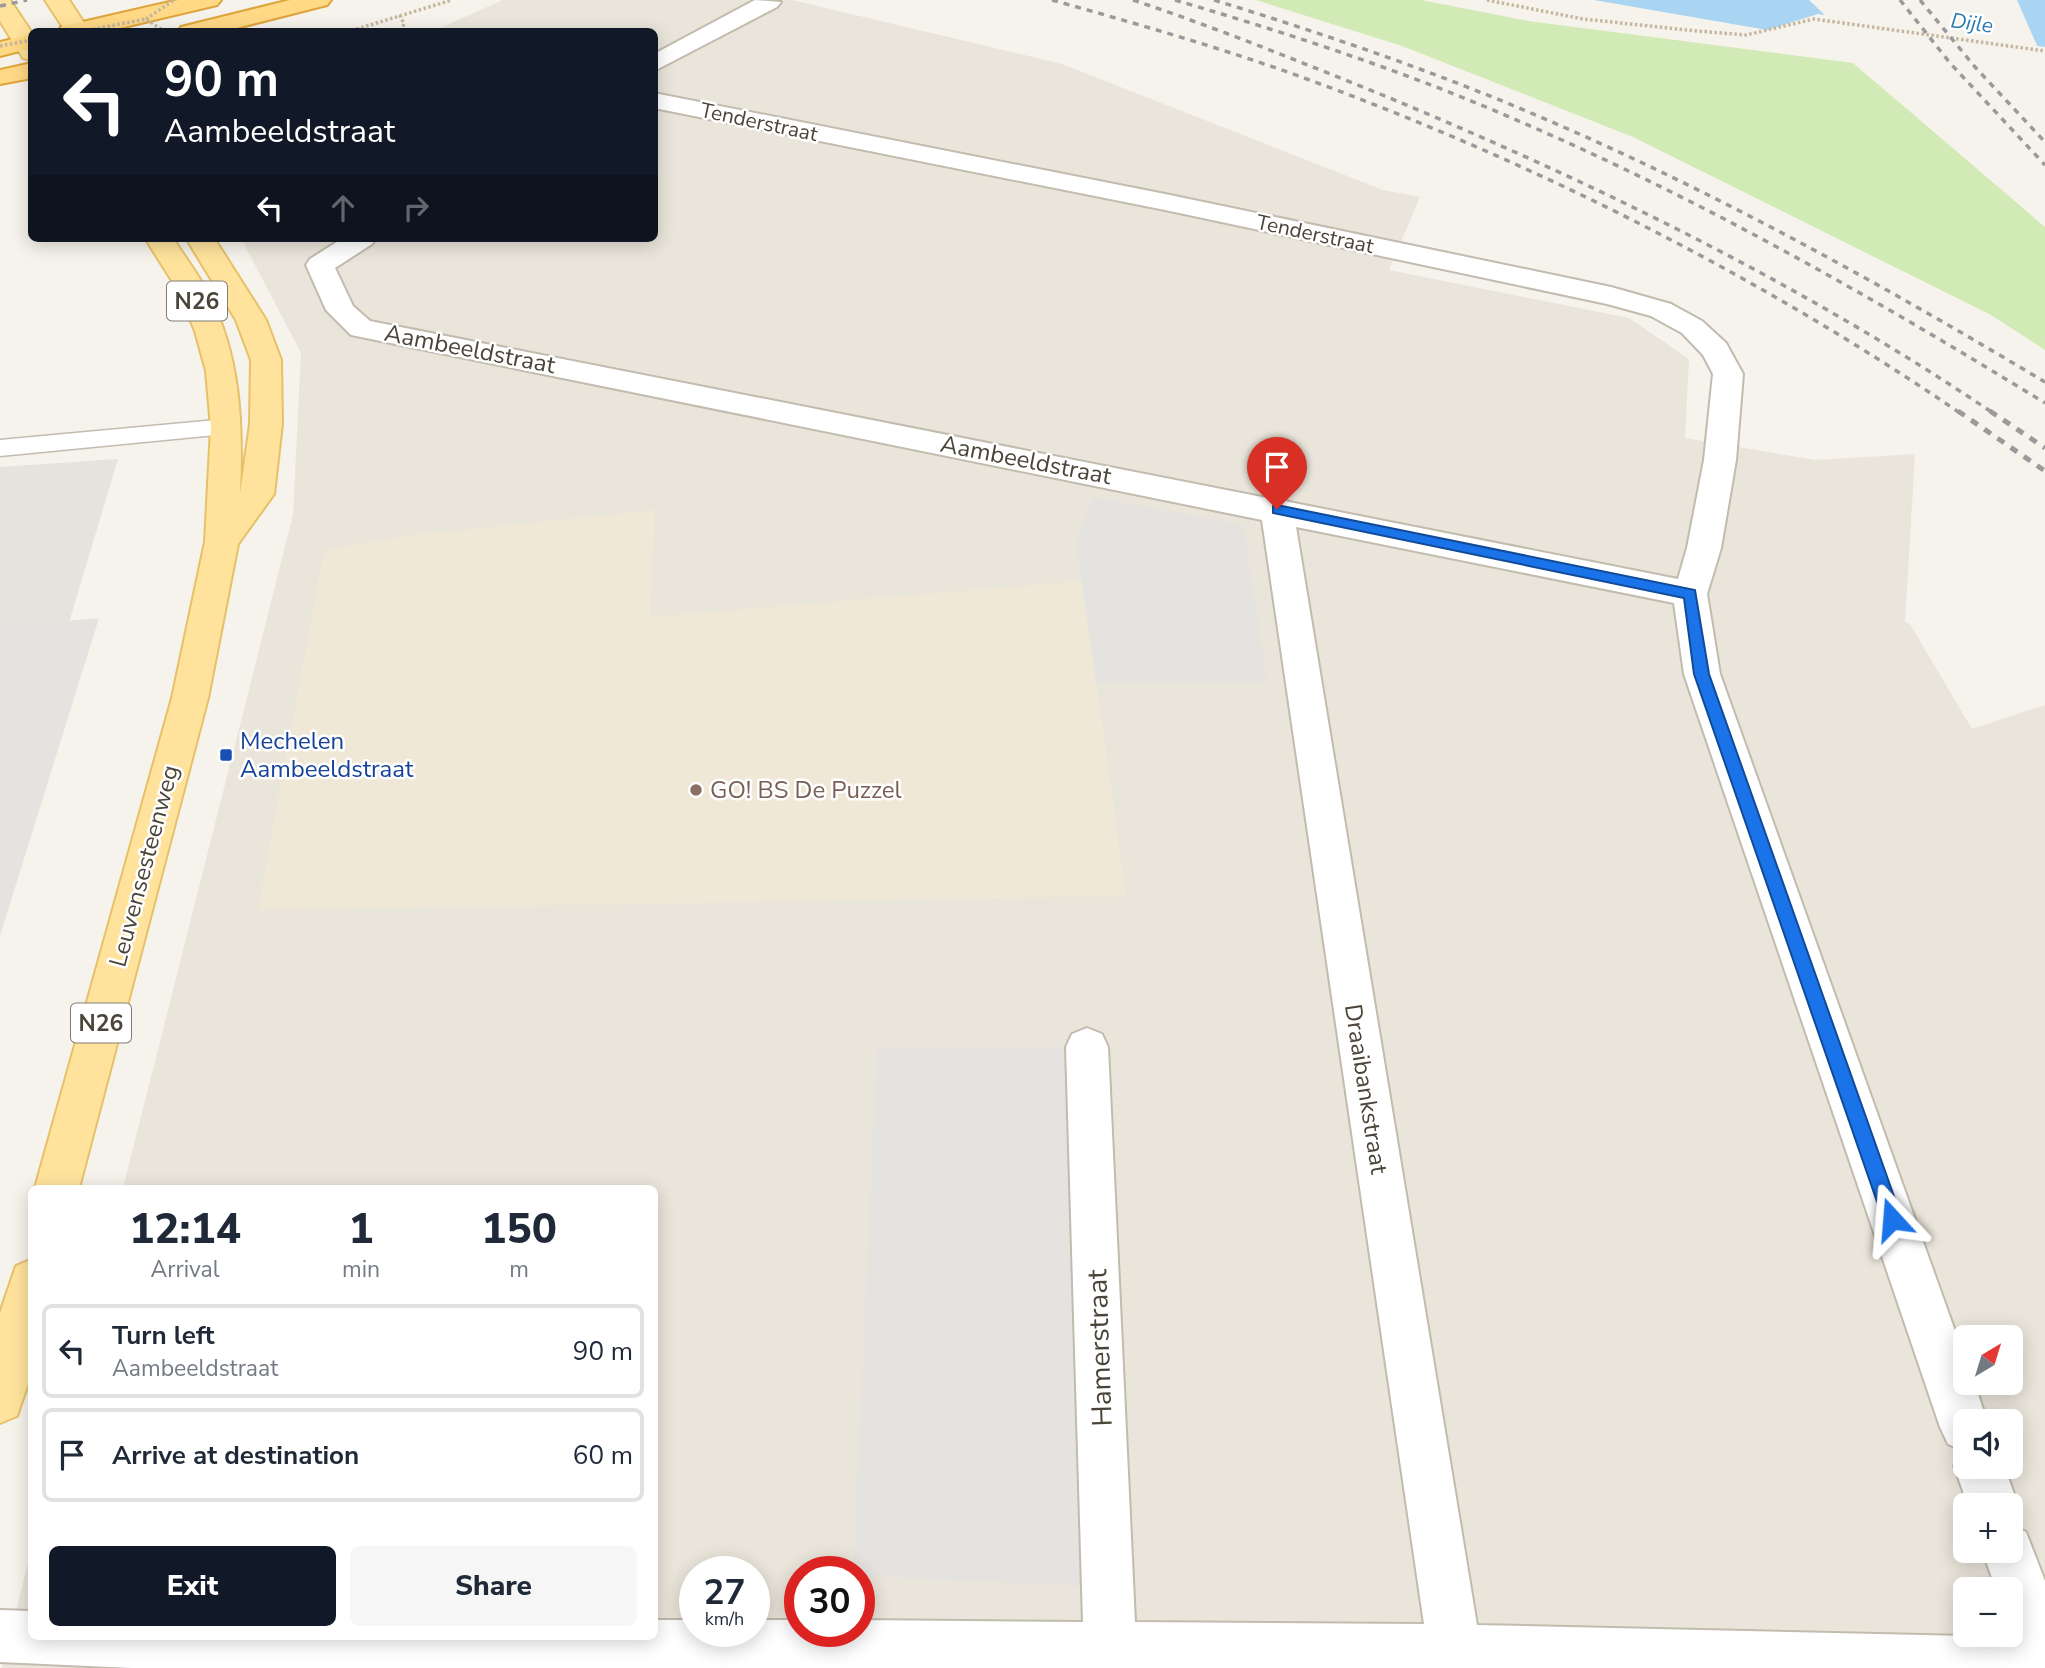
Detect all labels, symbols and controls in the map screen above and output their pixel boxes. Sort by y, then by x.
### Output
water label: Dijle [1949,6,1995,40]
text: 90 m [164,46,279,113]
icon: left [49,56,140,147]
street label: Tenderstraat [698,96,821,148]
text: Aambeeldstraat [164,110,395,153]
icon: left [251,189,289,227]
icon: ahead [324,189,362,227]
icon: right [397,189,435,227]
street label: Tenderstraat [1254,208,1377,260]
road number: N26 [167,282,227,320]
street label: Aambeeldstraat [382,317,559,381]
street label: Aambeeldstraat [938,428,1115,492]
pin [1247,437,1307,509]
icon: arrive [1258,448,1296,486]
place label: Mechelen Aambeeldstraat [240,725,414,785]
marker: Mechelen Aambeeldstraat [218,747,234,763]
street label: Leuvensesteenweg [102,762,186,970]
place label: GO! BS De Puzzel [710,774,902,806]
marker: GO! BS De Puzzel [688,782,704,798]
street label: Draaibankstraat [1337,1002,1395,1177]
road number: N26 [71,1004,131,1042]
position arrow [1855,1182,1929,1256]
text: 12:14 [129,1201,241,1258]
text: 1 [348,1201,374,1258]
text: 150 [481,1201,557,1258]
text: Arrival [150,1254,220,1285]
text: min [342,1254,380,1285]
text: m [509,1254,529,1285]
street label: Hamerstraat [1078,1268,1122,1427]
text: Turn left [112,1318,215,1353]
north arrow [1953,1325,2023,1395]
map controls [1953,1325,2023,1647]
icon: left [53,1332,91,1370]
text: 90 m [573,1334,633,1369]
text: Aambeeldstraat [112,1353,278,1384]
button: sound [1953,1409,2023,1479]
icon: arrive [53,1436,91,1474]
text: Arrive at destination [112,1438,359,1473]
text: 60 m [573,1438,633,1473]
button: + [1953,1493,2023,1563]
button: Exit [49,1546,336,1626]
button: Share [350,1546,637,1626]
speed limit sign: 30 [784,1556,875,1647]
text: 27 [703,1569,746,1616]
button: − [1953,1577,2023,1647]
text: km/h [705,1607,744,1631]

